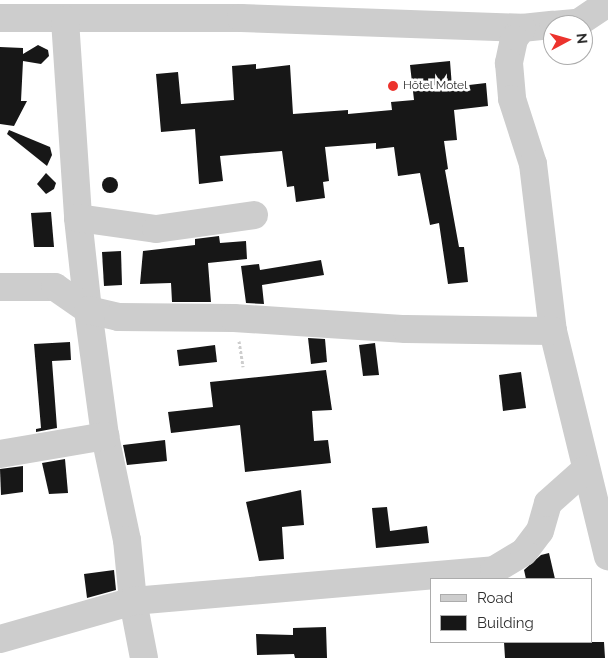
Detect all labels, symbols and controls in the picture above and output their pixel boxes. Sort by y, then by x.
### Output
north arrow [543,15,593,65]
text: N [573,32,590,45]
place label: Hôtel Motel [403,79,468,93]
marker: Hôtel Motel [387,80,399,92]
legend [430,578,593,643]
text: Road [477,589,513,607]
text: Building [477,614,534,632]

